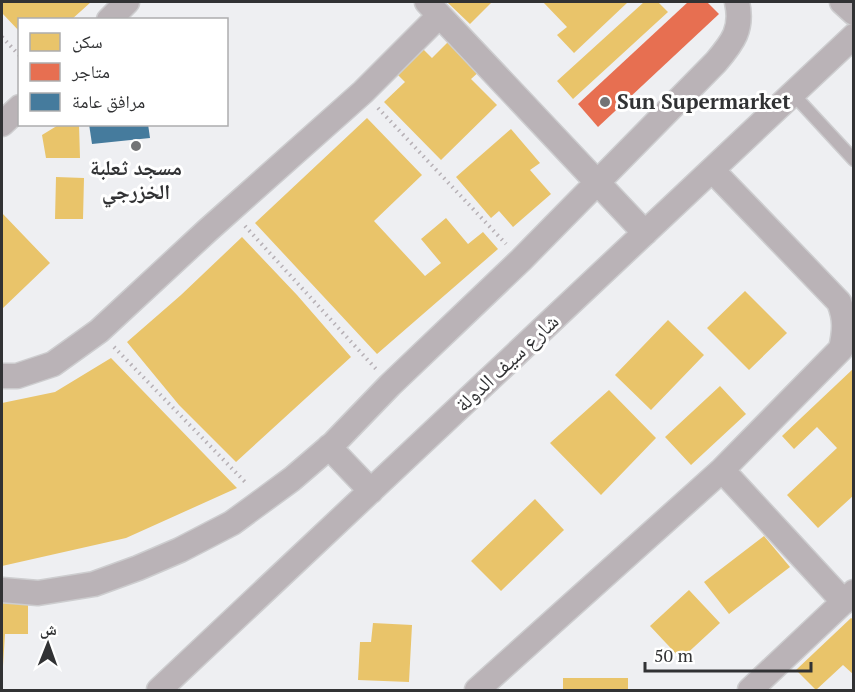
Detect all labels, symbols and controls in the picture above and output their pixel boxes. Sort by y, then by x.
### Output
legend [18,18,228,126]
text: سكن [72,29,103,53]
text: متاجر [71,59,110,83]
place label: Sun Supermarket [617,87,791,115]
text: مرافق عامة [72,89,145,113]
marker: Sun Supermarket [598,95,612,109]
marker: مسجد ثعلبة الخزرجي [129,139,143,153]
place label: مسجد ثعلبة الخزرجي [90,153,182,208]
street label: شارع سيف الدولة [449,307,564,417]
north arrow [18,614,78,674]
text: ش [40,618,57,640]
scale bar [645,635,812,673]
text: 50 m [654,643,694,667]

